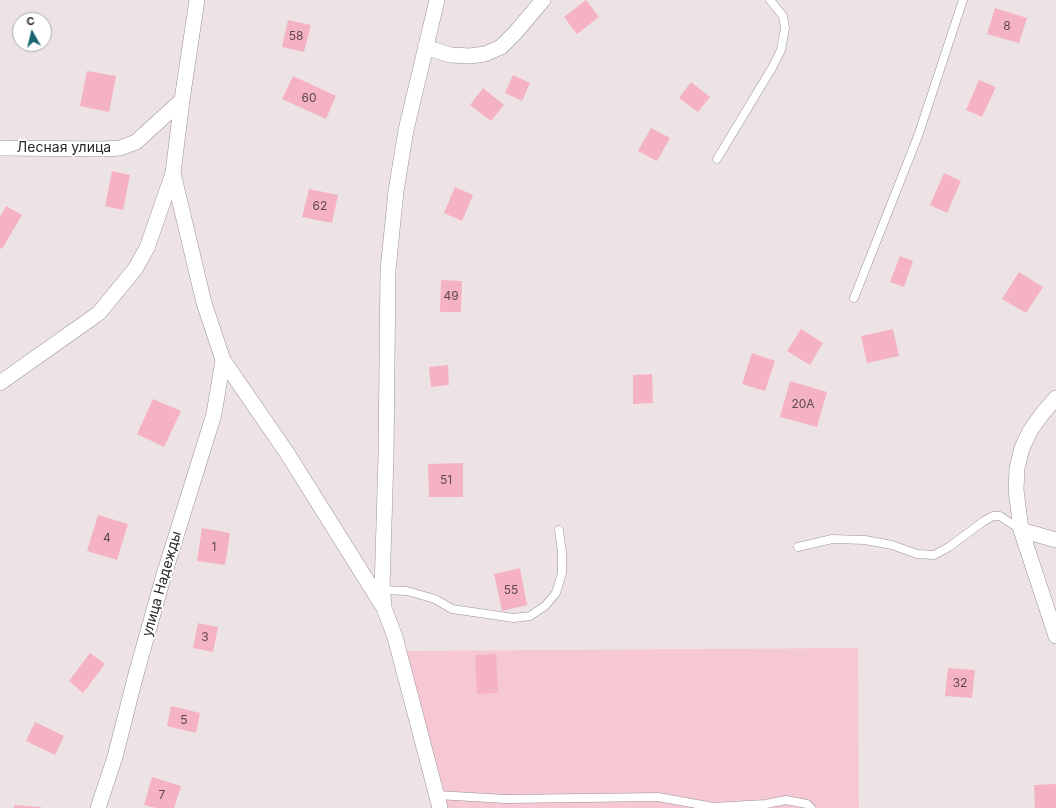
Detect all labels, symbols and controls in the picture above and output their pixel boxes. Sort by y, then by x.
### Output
north arrow [12,12,52,52]
text: С [25,14,35,29]
house number: 8 [1003,19,1011,33]
house number: 58 [289,29,303,43]
house number: 60 [301,91,317,105]
street label: Лесная улица [17,140,111,156]
house number: 62 [313,199,327,213]
house number: 49 [443,289,459,303]
house number: 20А [791,397,815,411]
house number: 51 [440,473,452,487]
street label: улица Надежды [139,529,185,639]
house number: 4 [103,531,111,545]
house number: 1 [212,540,216,554]
house number: 55 [504,583,518,597]
house number: 3 [201,630,209,644]
house number: 32 [953,676,967,690]
house number: 5 [180,713,188,727]
house number: 7 [159,788,165,802]

